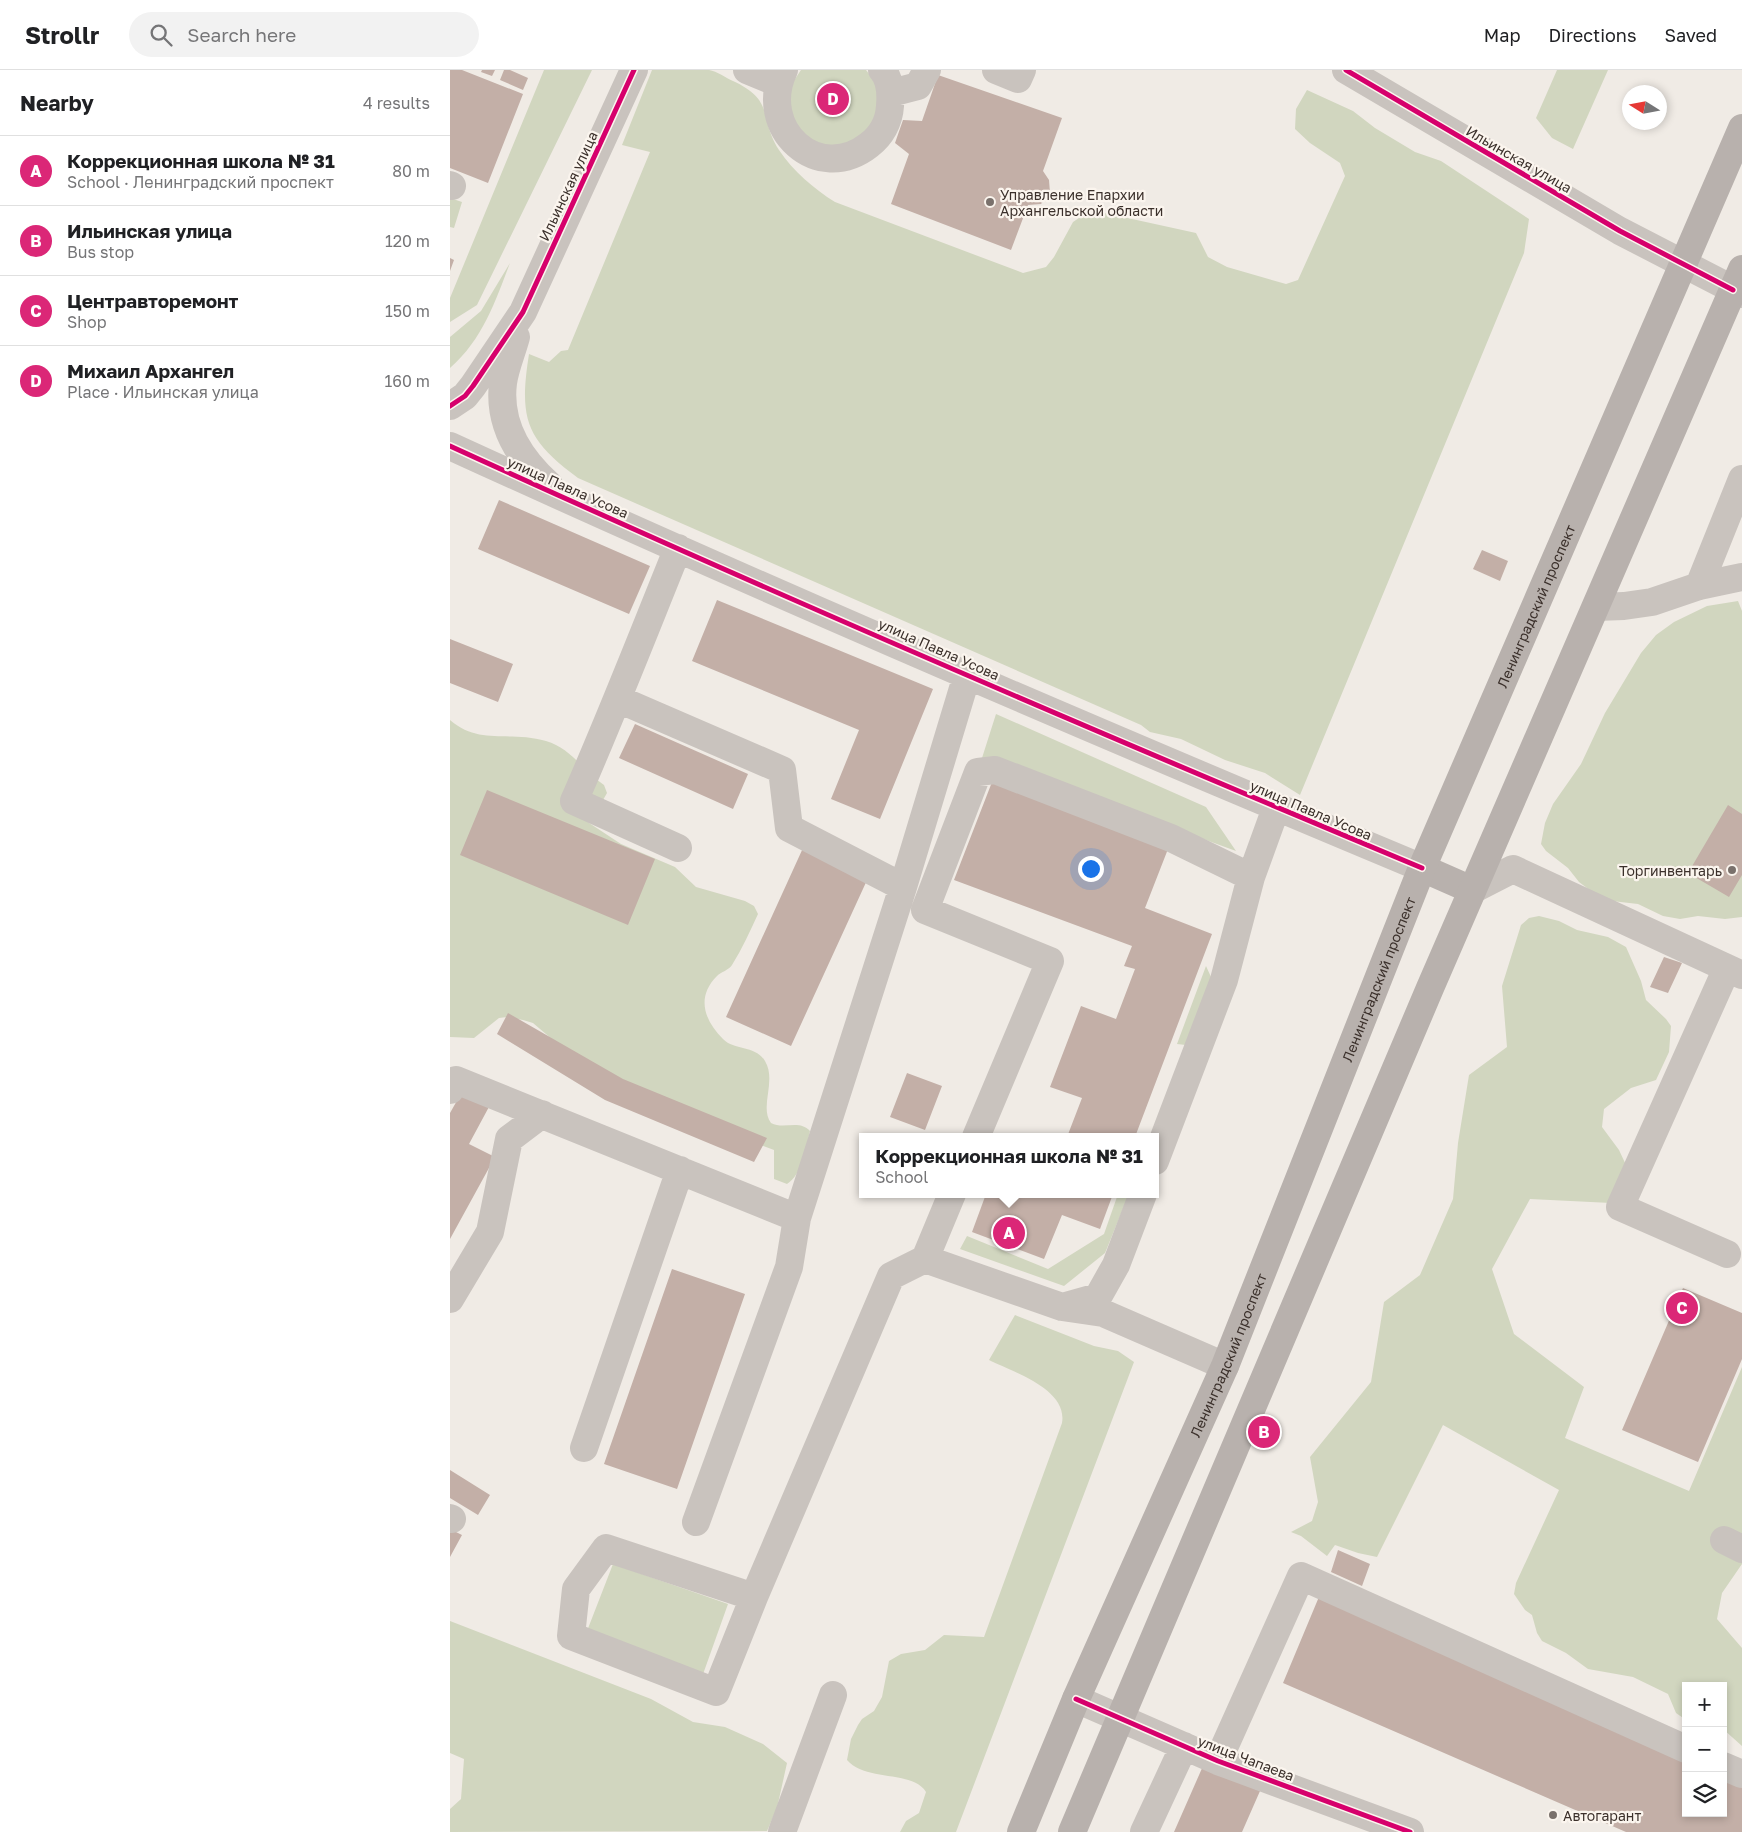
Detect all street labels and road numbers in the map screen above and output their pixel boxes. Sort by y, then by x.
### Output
street label: Ильинская улица [1463,122,1575,196]
street label: Ильинская улица [535,128,601,244]
street label: улица Павла Усова [505,453,631,521]
street label: Ленинградский проспект [1493,521,1578,690]
street label: улица Павла Усова [876,615,1002,683]
street label: улица Павла Усова [1247,777,1375,843]
street label: Ленинградский проспект [1338,894,1418,1064]
street label: Ленинградский проспект [1186,1270,1269,1440]
street label: улица Чапаева [1195,1732,1297,1784]

